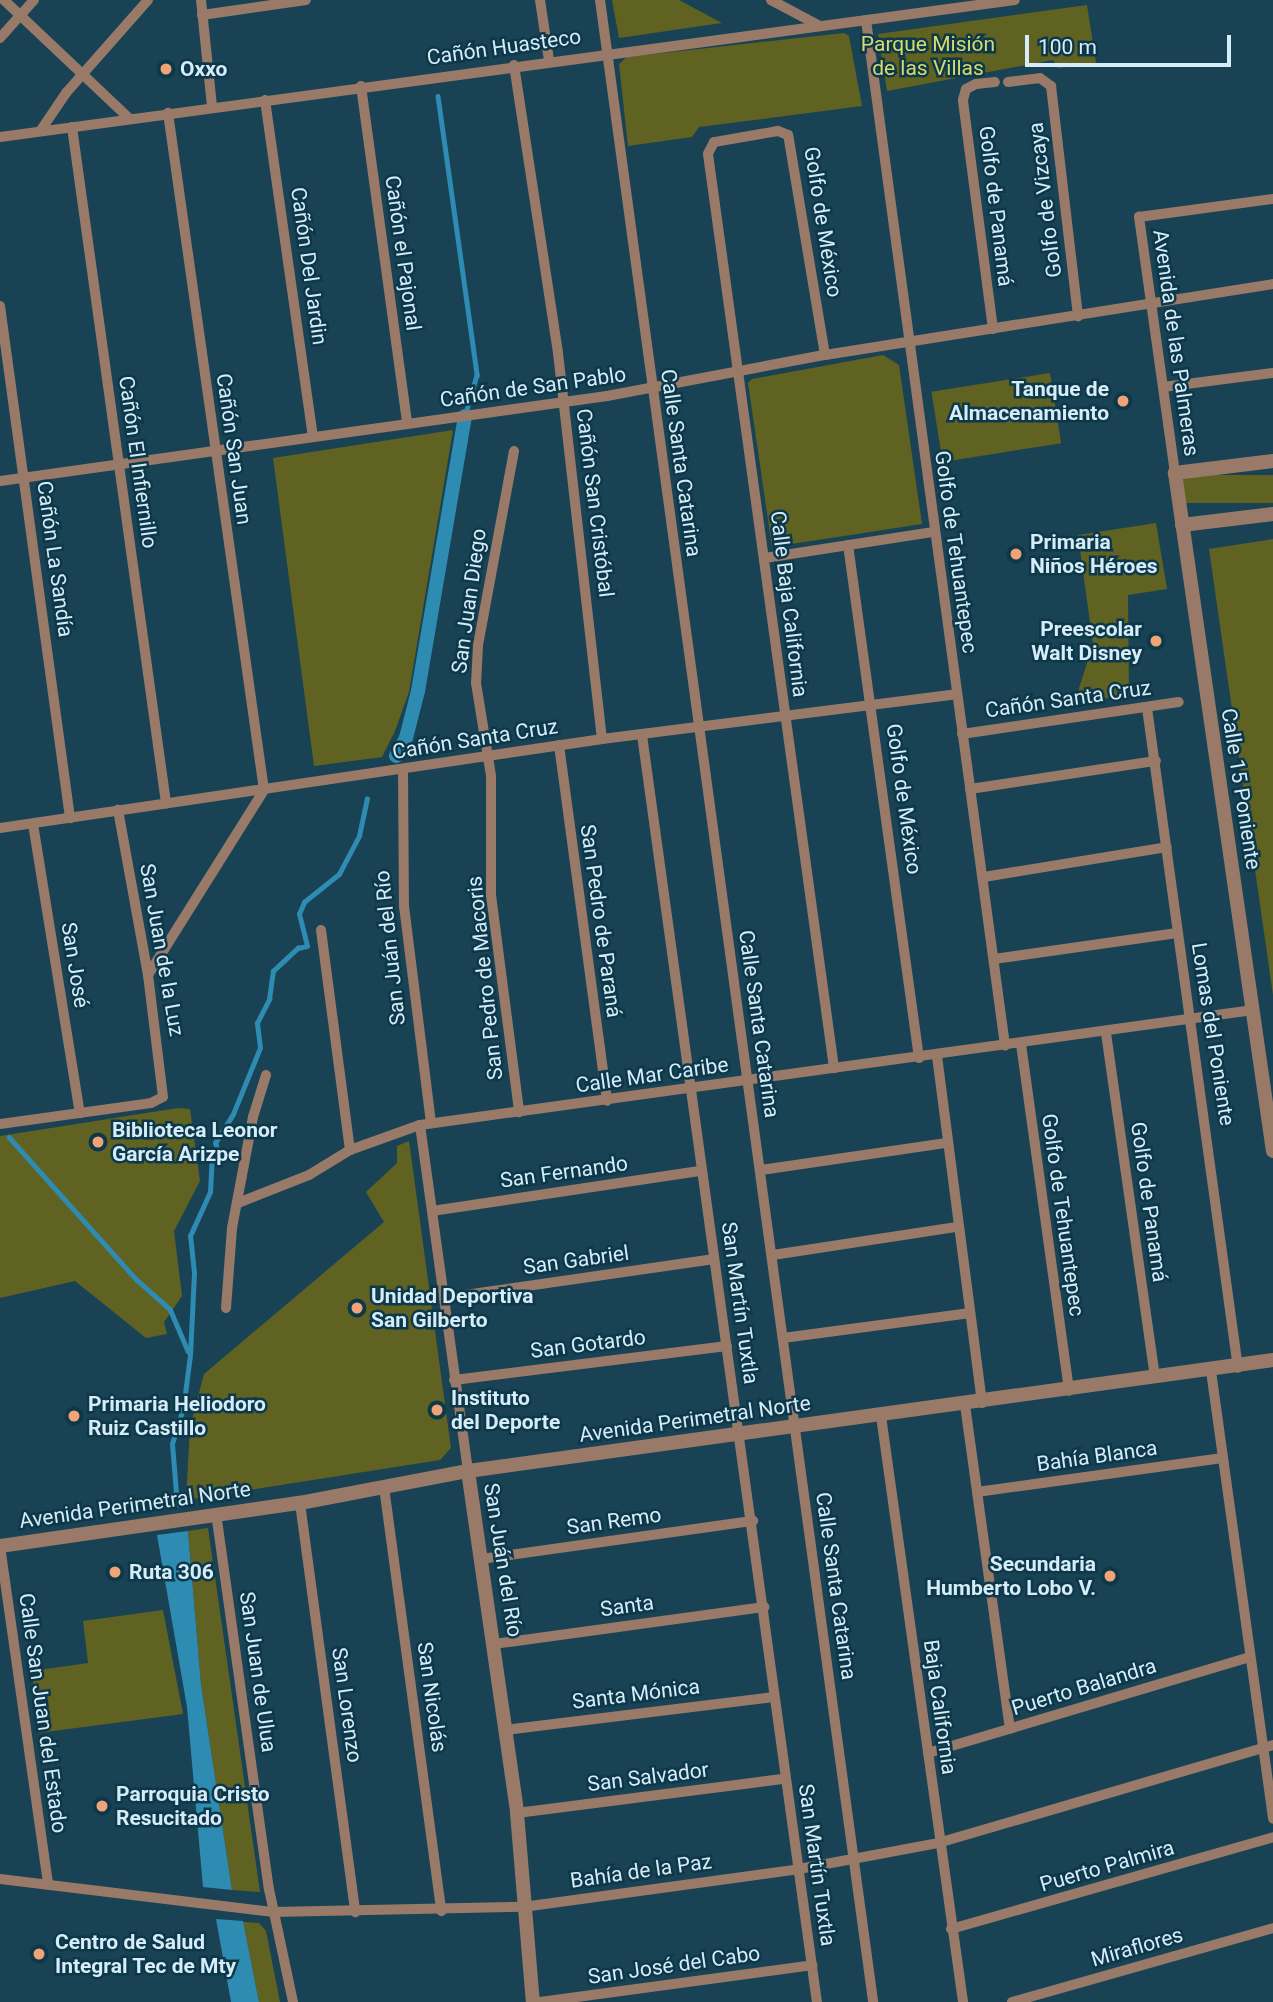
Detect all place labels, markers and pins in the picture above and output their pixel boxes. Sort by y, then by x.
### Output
place label: Oxxo [180,56,227,82]
marker: Oxxo [158,61,174,77]
place label: Tanque de Almacenamiento [949,376,1109,426]
marker: Tanque de Almacenamiento [1115,393,1131,409]
place label: Primaria Niños Héroes [1030,529,1158,579]
marker: Primaria Niños Héroes [1008,546,1024,562]
place label: Preescolar Walt Disney [1031,616,1142,666]
marker: Preescolar Walt Disney [1148,633,1164,649]
place label: Biblioteca Leonor García Arizpe [112,1117,277,1167]
marker: Biblioteca Leonor García Arizpe [90,1134,106,1150]
place label: Unidad Deportiva San Gilberto [371,1283,534,1333]
marker: Unidad Deportiva San Gilberto [349,1300,365,1316]
place label: Instituto del Deporte [451,1385,560,1435]
place label: Primaria Heliodoro Ruiz Castillo [88,1391,266,1441]
marker: Instituto del Deporte [429,1402,445,1418]
marker: Primaria Heliodoro Ruiz Castillo [66,1408,82,1424]
place label: Secundaria Humberto Lobo V. [926,1551,1096,1601]
place label: Ruta 306 [129,1559,214,1585]
marker: Ruta 306 [107,1564,123,1580]
marker: Secundaria Humberto Lobo V. [1102,1568,1118,1584]
place label: Parroquia Cristo Resucitado [116,1781,270,1831]
marker: Parroquia Cristo Resucitado [94,1798,110,1814]
place label: Centro de Salud Integral Tec de Mty [55,1929,237,1979]
marker: Centro de Salud Integral Tec de Mty [29,1944,49,1964]

